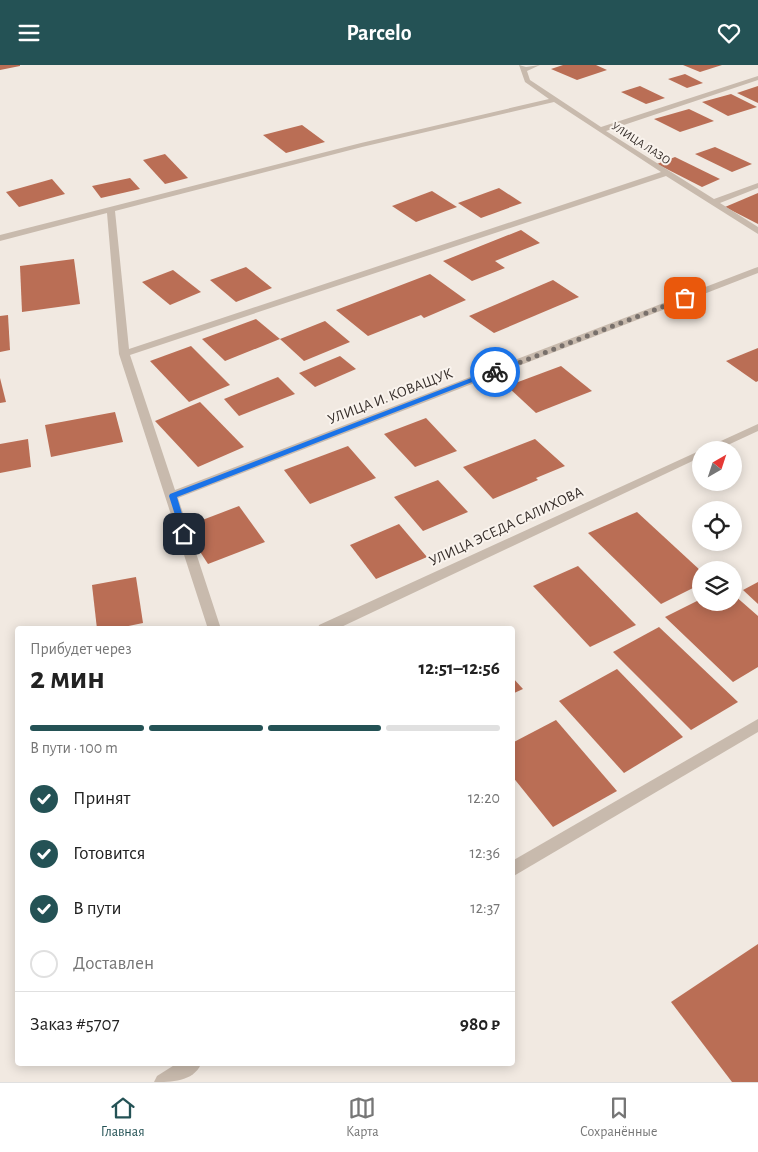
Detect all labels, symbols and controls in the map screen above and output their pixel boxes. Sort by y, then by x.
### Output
icon: menu [15,19,43,47]
icon: heart [715,19,743,47]
text: Parcelo [346,22,412,44]
street label: УЛИЦА ЛАЗО [609,120,673,166]
pin [664,277,706,319]
icon: bag [671,284,699,312]
courier [470,347,520,397]
icon: bike [481,358,509,386]
street label: УЛИЦА И. КОВАЩУК [326,366,455,427]
north arrow [692,441,742,491]
map controls [692,441,742,611]
street label: УЛИЦА ЭСЕДА САЛИХОВА [427,484,586,569]
button: locate [692,501,742,551]
pin [163,513,205,555]
icon: home [170,520,198,548]
button: layers [692,561,742,611]
text: Прибудет через [30,641,132,657]
text: 12:51–12:56 [419,659,500,678]
text: 2 мин [30,662,105,694]
text: В пути · 100 m [30,740,118,756]
icon: check [30,785,58,813]
text: Принят [73,789,130,808]
text: 12:20 [468,790,500,806]
icon: check [30,840,58,868]
text: Готовится [73,844,146,863]
text: 12:36 [469,845,500,861]
icon: check [30,895,58,923]
text: В пути [73,899,122,918]
text: 12:37 [470,900,500,916]
text: Доставлен [73,954,154,973]
text: Заказ #5707 [30,1015,120,1034]
text: 980 ₽ [460,1015,500,1034]
tab: Главная [101,1094,145,1141]
tab: Карта [346,1094,379,1141]
tab: Сохранённые [580,1094,657,1141]

